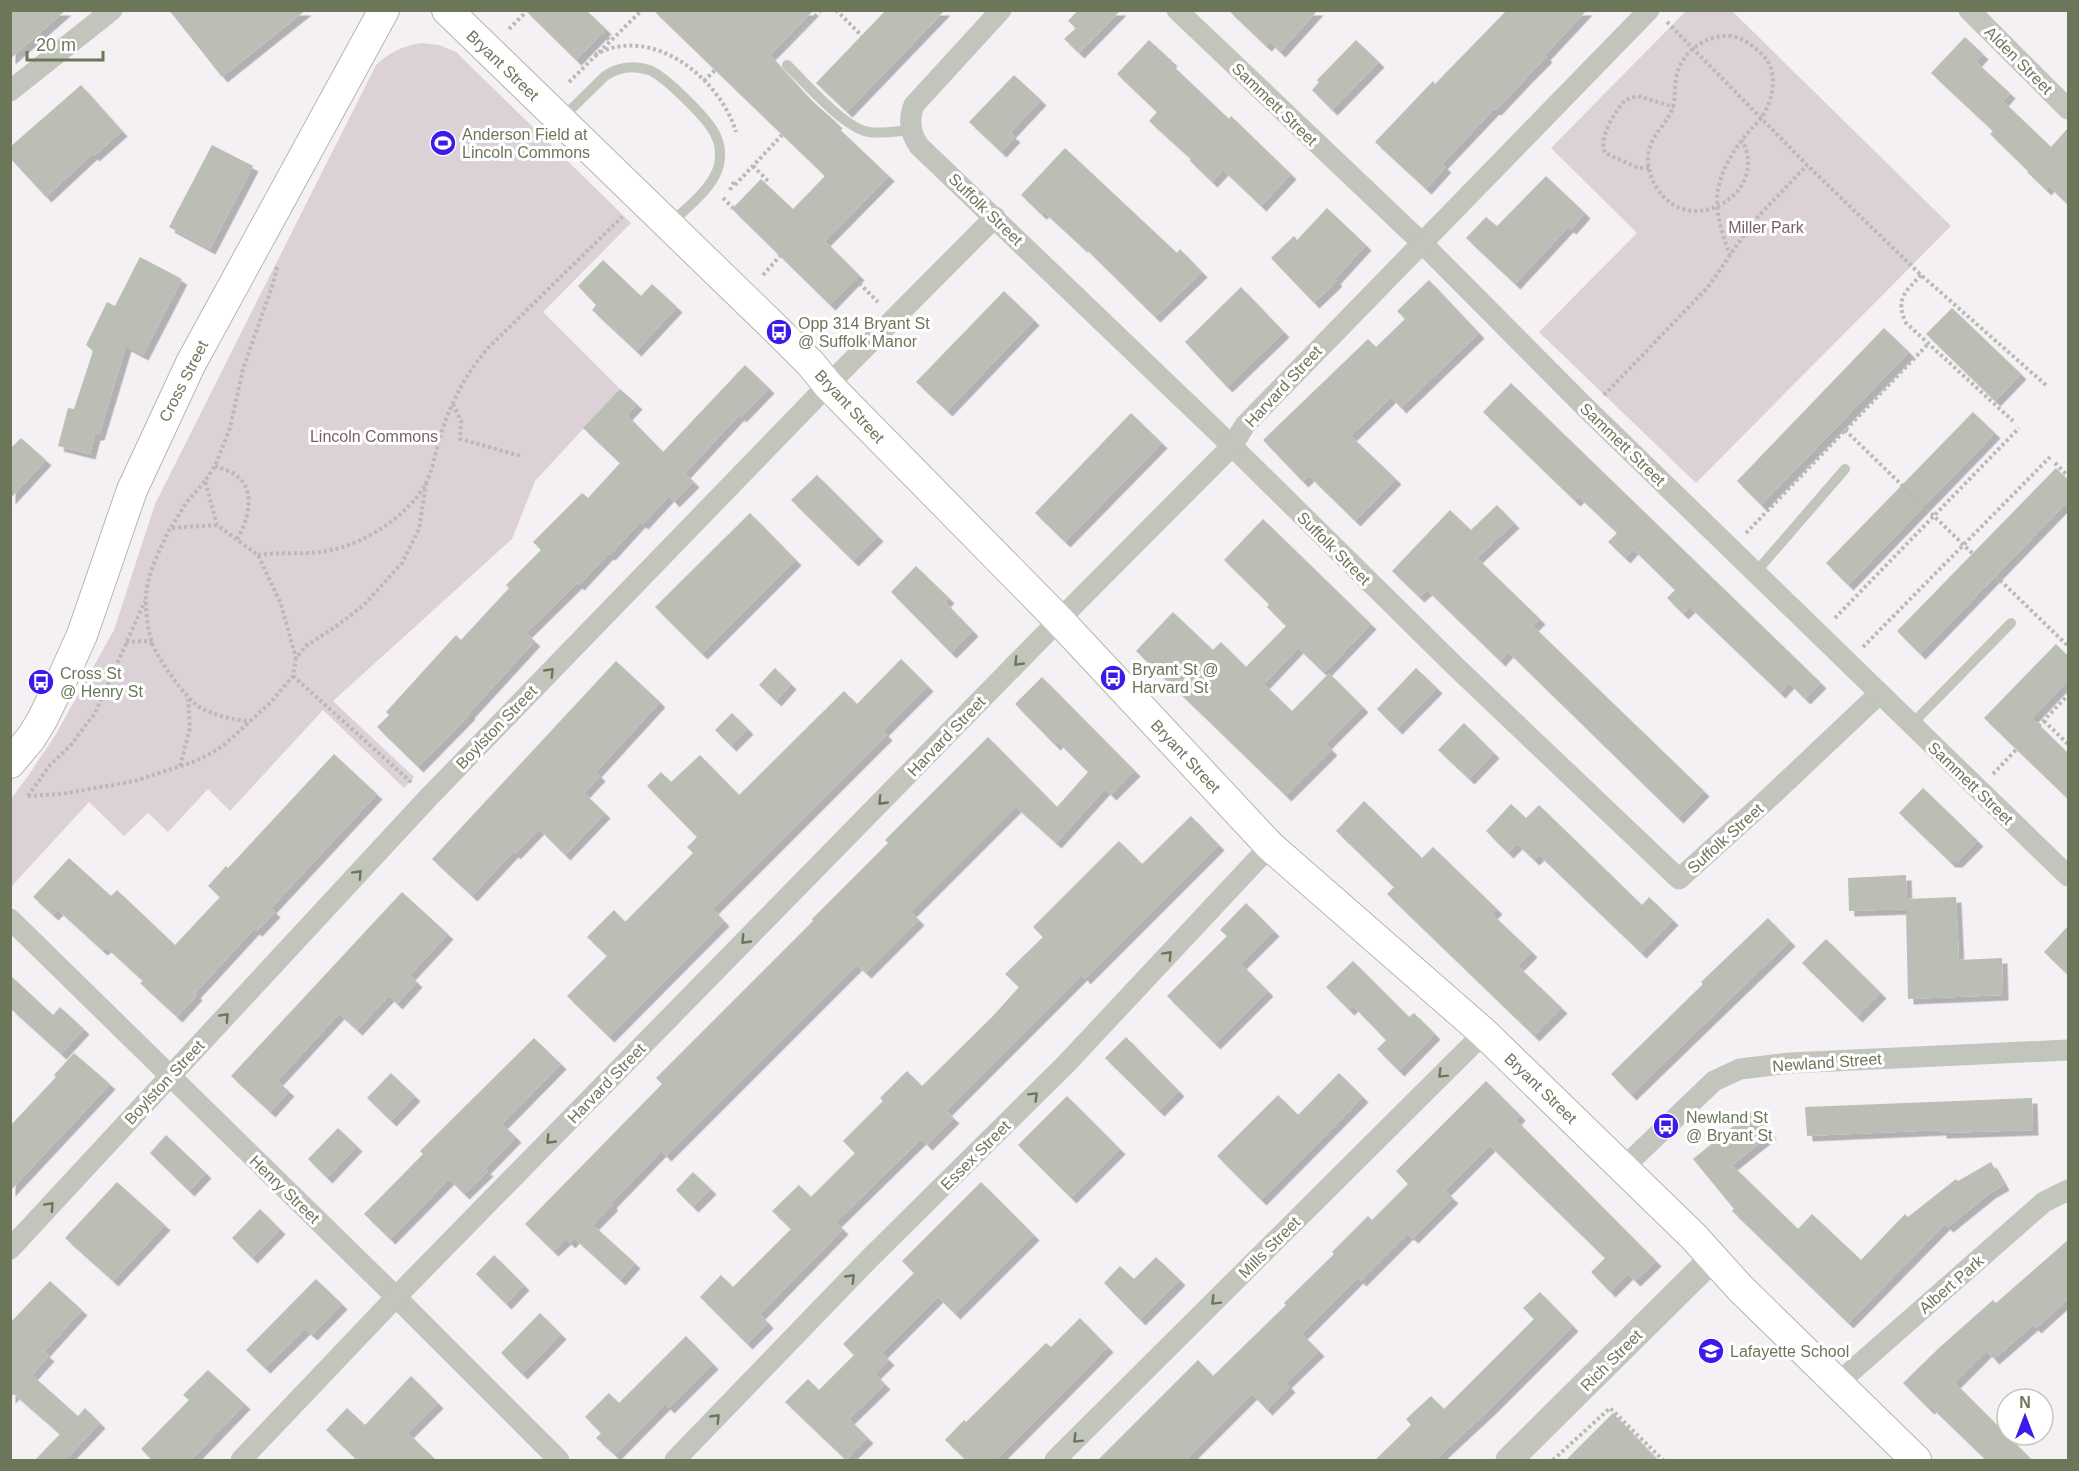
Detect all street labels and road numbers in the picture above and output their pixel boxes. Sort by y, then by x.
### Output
street label: Alden Street [1982,23,2056,98]
street label: Bryant Street [463,27,543,104]
street label: Sammett Street [1229,60,1321,149]
street label: Suffolk Street [945,170,1026,249]
street label: Cross Street [156,337,211,425]
street label: Harvard Street [1242,342,1325,430]
street label: Bryant Street [812,366,888,447]
street label: Sammett Street [1577,400,1669,489]
street label: Suffolk Street [1294,508,1374,589]
street label: Boylston Street [453,682,541,772]
street label: Harvard Street [904,693,989,780]
street label: Bryant Street [1148,716,1224,797]
street label: Sammett Street [1925,739,2017,828]
street label: Suffolk Street [1684,800,1767,877]
street label: Boylston Street [121,1036,208,1128]
street label: Harvard Street [564,1040,649,1127]
street label: Bryant Street [1501,1050,1581,1127]
street label: Newland Street [1772,1050,1883,1075]
street label: Essex Street [937,1117,1014,1193]
street label: Henry Street [246,1152,323,1227]
street label: Mills Street [1235,1213,1304,1281]
street label: Albert Park [1916,1251,1988,1317]
street label: Rich Street [1577,1326,1646,1394]

